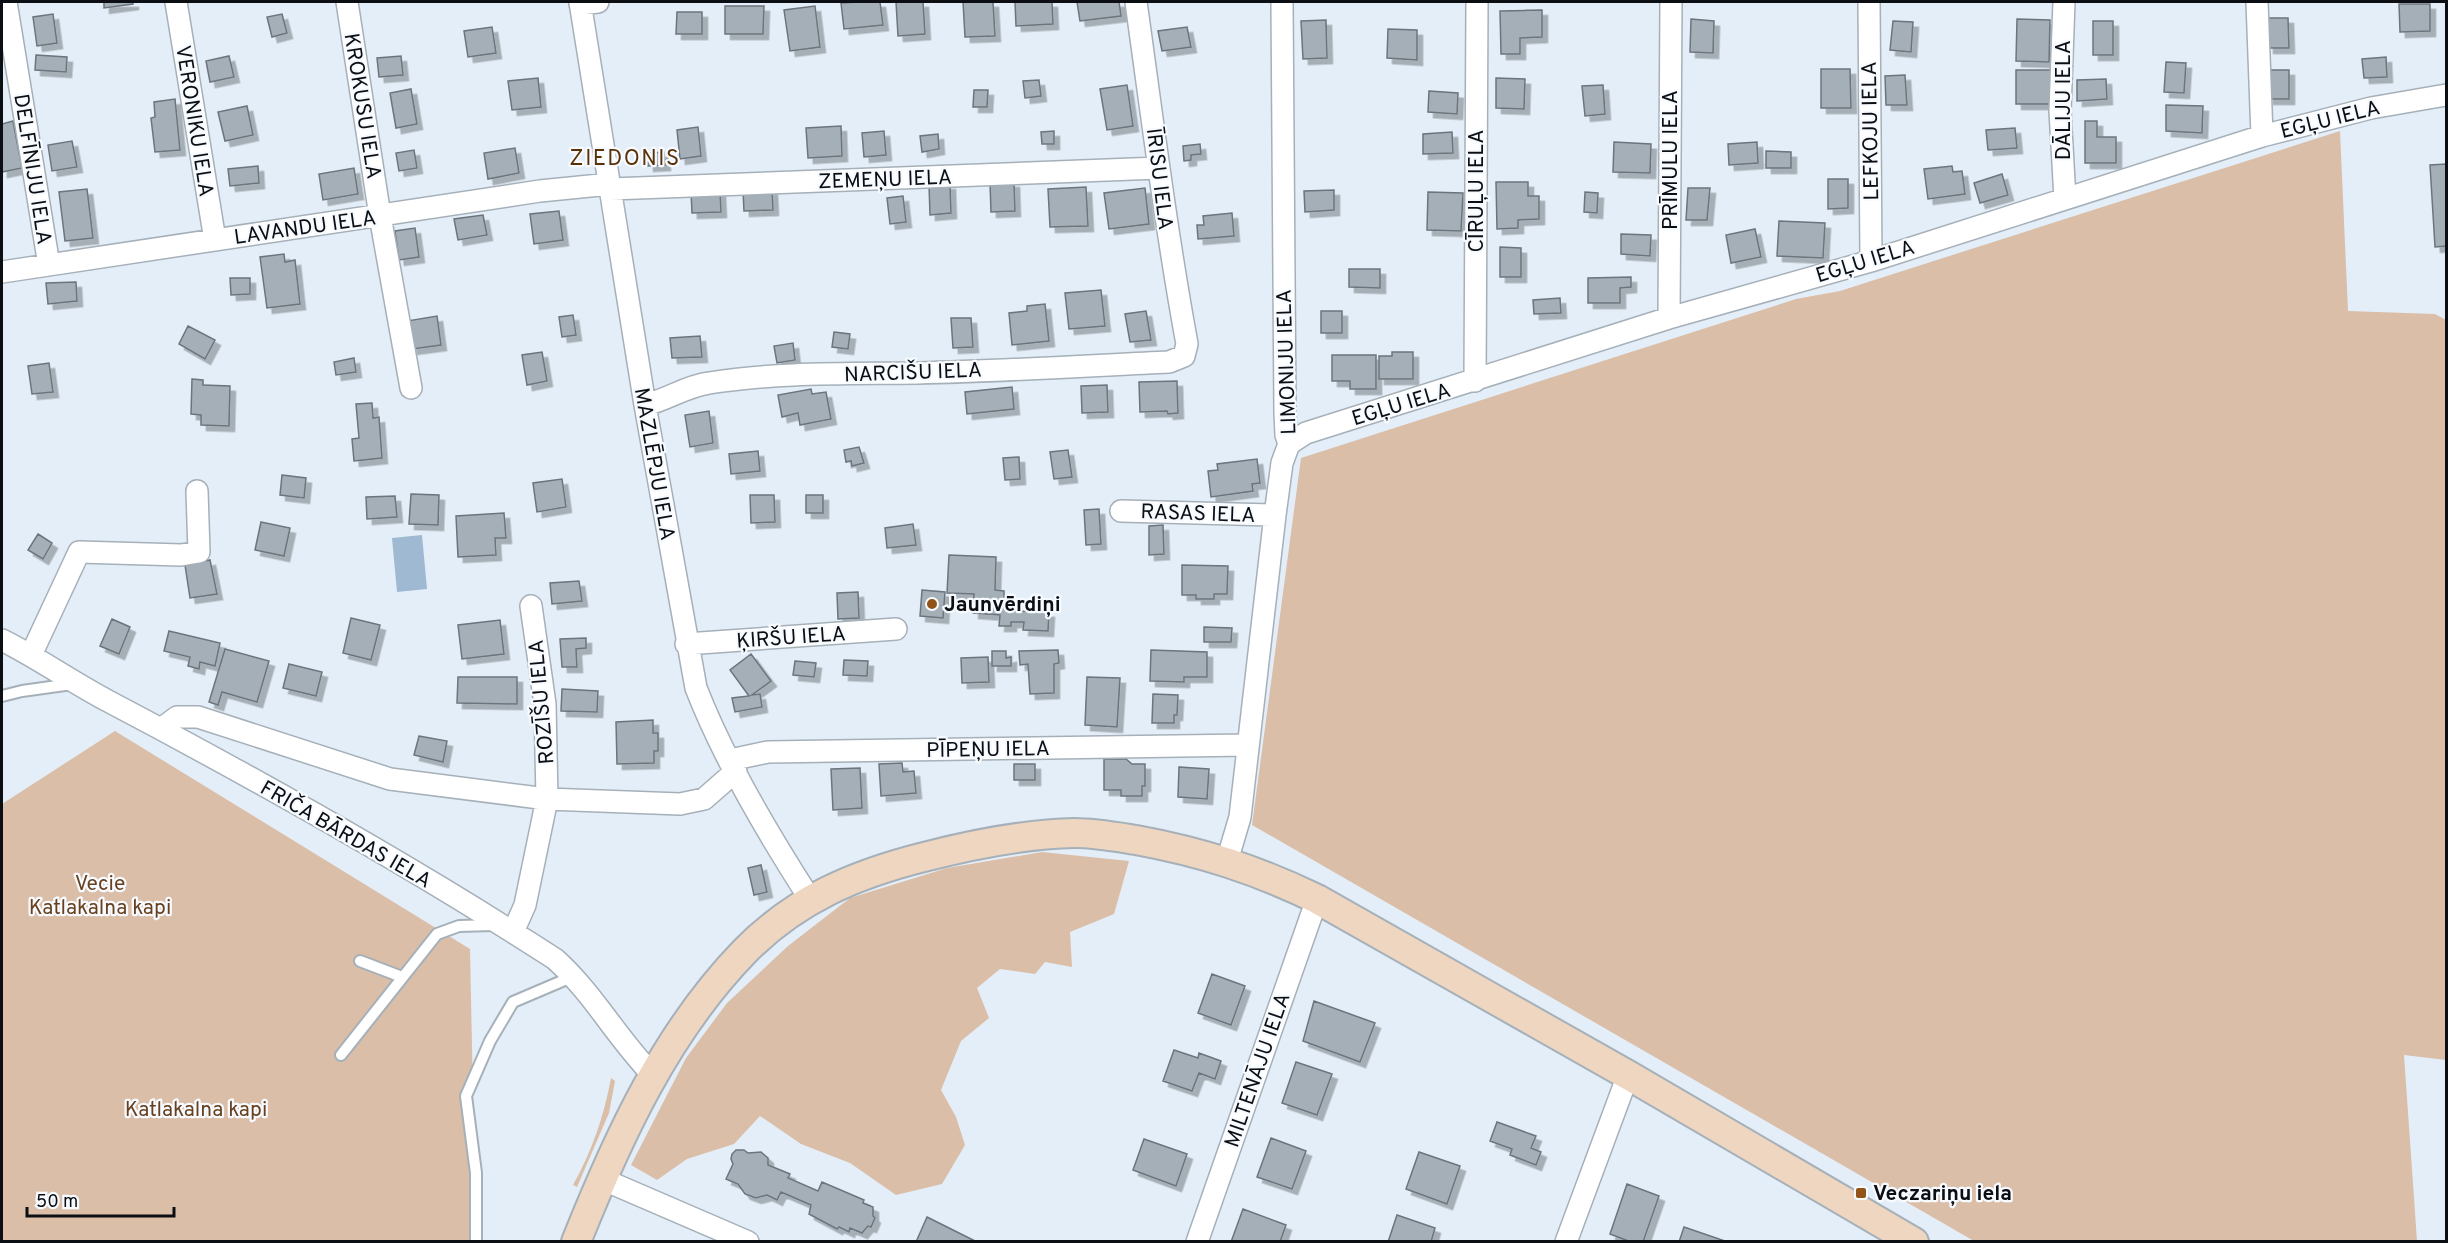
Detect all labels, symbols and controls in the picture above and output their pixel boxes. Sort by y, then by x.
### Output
street label: KROKUSU IELA [337,31,386,181]
street label: DĀLIJU IELA [2051,40,2078,160]
street label: VERONIKU IELA [168,44,219,199]
street label: LEFKOJU IELA [1857,61,1886,201]
street label: PRĪMULU IELA [1658,90,1685,230]
street label: DELFĪNIJU IELA [6,92,57,246]
street label: EGĻU IELA [2278,95,2383,146]
street label: ĪRISU IELA [1139,126,1178,232]
street label: CĪRUĻU IELA [1464,129,1491,253]
district label: ZIEDONIS [569,146,681,173]
street label: ZEMEŅU IELA [817,165,953,196]
street label: LAVANDU IELA [232,205,378,252]
street label: EGĻU IELA [1813,235,1918,290]
street label: LIMONIJU IELA [1271,289,1304,435]
street label: NARCIŠU IELA [844,357,983,389]
street label: EGĻU IELA [1349,378,1454,433]
street label: MAZLĒPJU IELA [627,386,680,543]
street label: RASAS IELA [1140,499,1256,530]
place label: Jaunvērdiņi [944,592,1061,619]
marker: Jaunvērdiņi [925,597,939,611]
street label: ĶIRŠU IELA [735,620,847,656]
street label: ROZĪŠU IELA [523,638,561,765]
street label: PĪPEŅU IELA [926,736,1050,765]
street label: FRIČA BĀRDAS IELA [255,774,436,895]
park label: Vecie Katlakalna kapi [29,871,171,922]
street label: MILTENĀJU IELA [1219,990,1298,1151]
park label: Katlakalna kapi [125,1097,267,1124]
scale bar [27,1180,174,1218]
place label: Veczariņu iela [1873,1181,2012,1208]
marker: Veczariņu iela [1854,1186,1868,1200]
text: 50 m [36,1191,78,1214]

